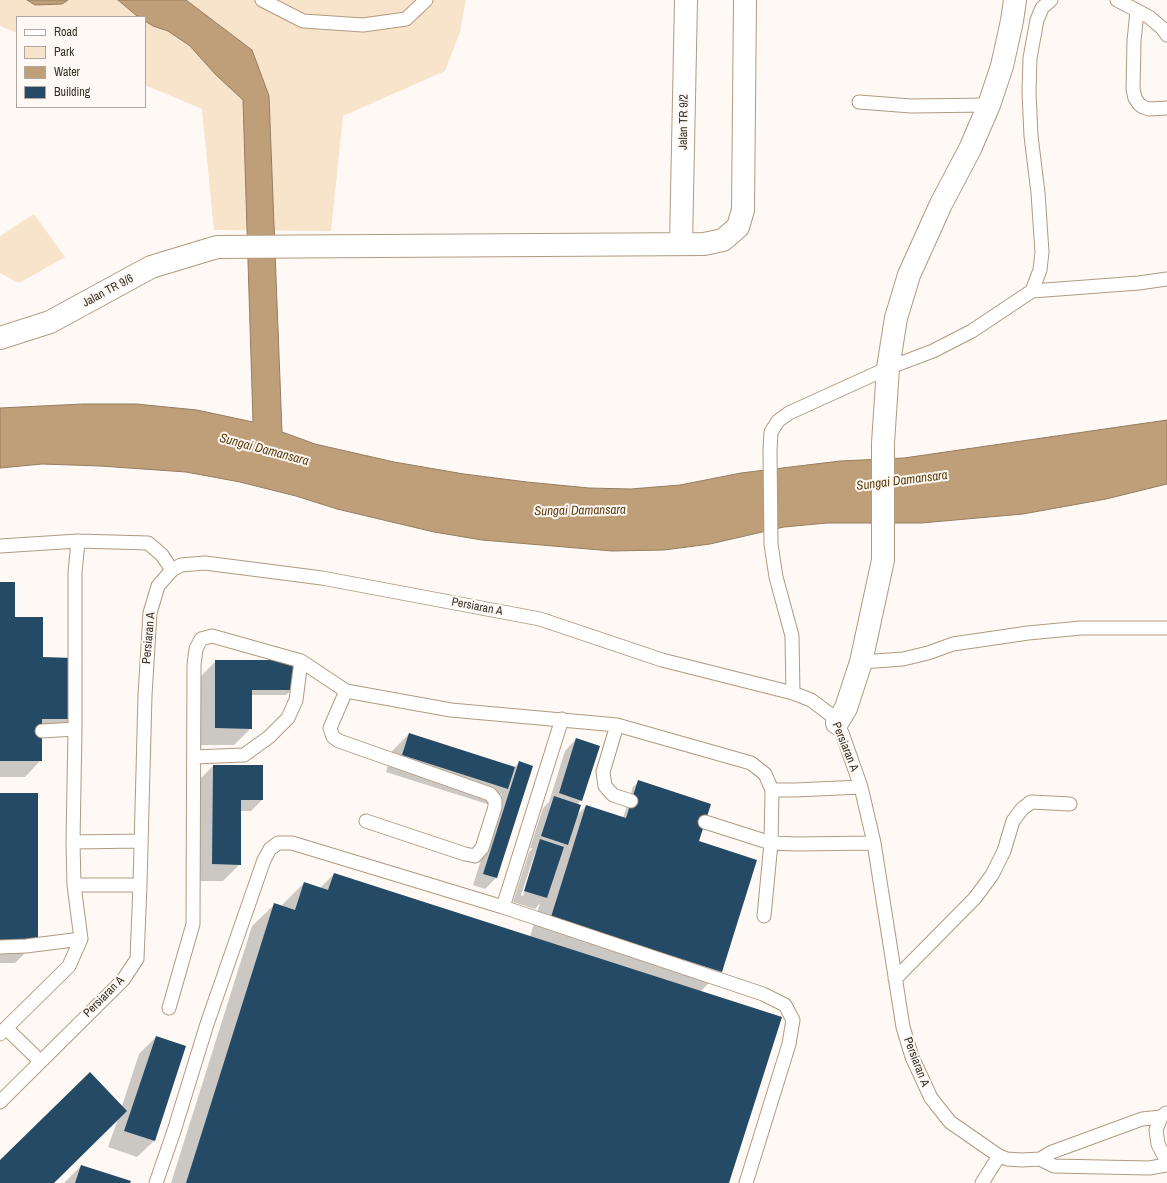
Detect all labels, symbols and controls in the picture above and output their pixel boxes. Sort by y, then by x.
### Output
legend [16,16,146,108]
text: Road [54,24,78,40]
text: Park [54,44,74,60]
text: Water [54,64,80,80]
text: Building [54,84,90,100]
street label: Jalan TR 9/2 [676,94,692,150]
street label: Jalan TR 9/6 [80,272,136,310]
water label: Sungai Damansara [218,431,310,469]
water label: Sungai Damansara [855,468,949,494]
water label: Sungai Damansara [534,502,626,520]
street label: Persiaran A [450,595,504,619]
street label: Persiaran A [140,611,158,665]
street label: Persiaran A [829,720,861,774]
street label: Persiaran A [81,974,127,1020]
street label: Persiaran A [900,1035,932,1089]

